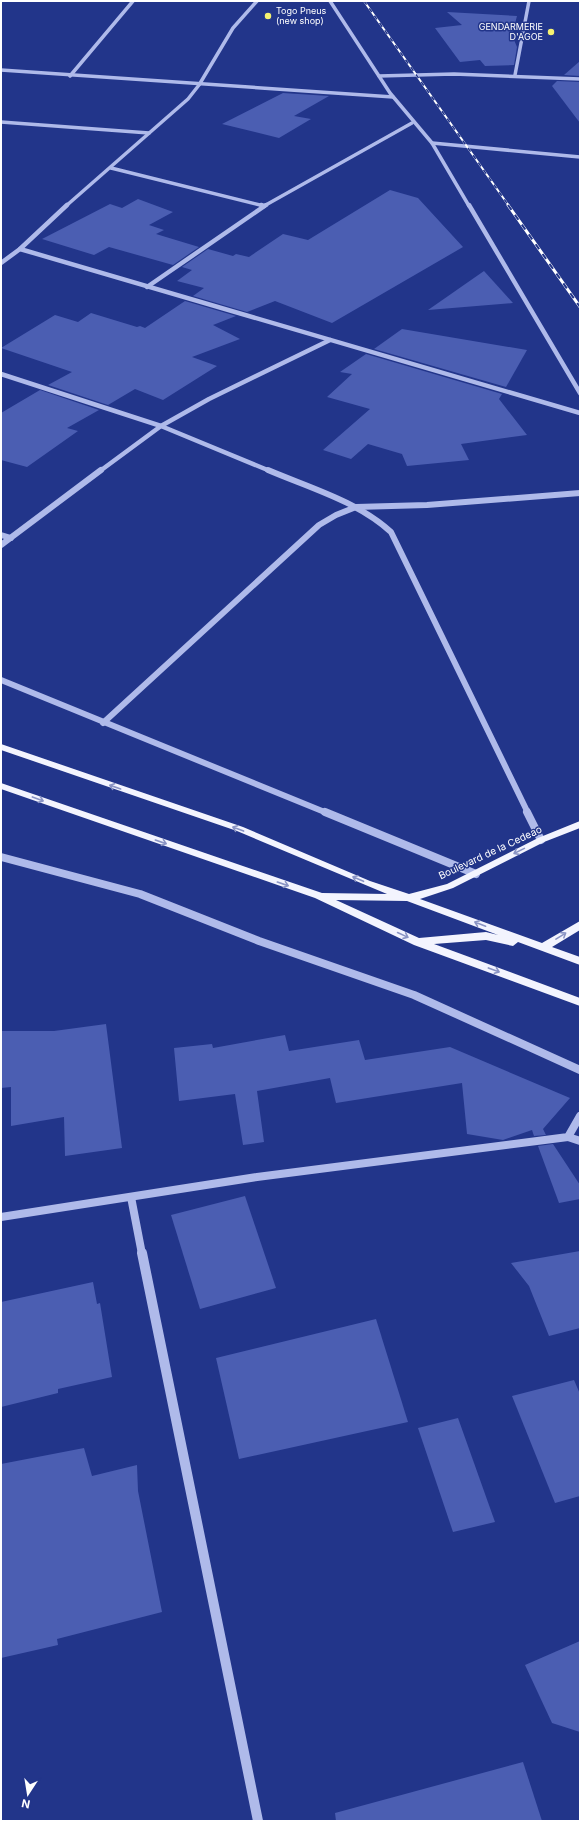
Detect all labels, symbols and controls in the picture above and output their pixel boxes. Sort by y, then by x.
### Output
place label: Togo Pneus (new shop) [276,5,327,26]
marker: Togo Pneus (new shop) [263,11,273,21]
place label: GENDARMERIE D'AGOE [479,21,543,42]
marker: GENDARMERIE D'AGOE [546,27,556,37]
one-way arrow [109,783,121,791]
one-way arrow [31,795,43,803]
street label: Boulevard de la Cedeao [436,823,544,881]
one-way arrow [231,825,244,832]
one-way arrow [154,838,166,846]
one-way arrow [513,848,525,855]
one-way arrow [352,875,364,882]
one-way arrow [277,881,290,888]
one-way arrow [474,919,486,927]
one-way arrow [397,931,409,939]
one-way arrow [555,932,566,940]
one-way arrow [488,966,500,974]
north arrow [8,1774,48,1814]
text: N [20,1796,31,1812]

